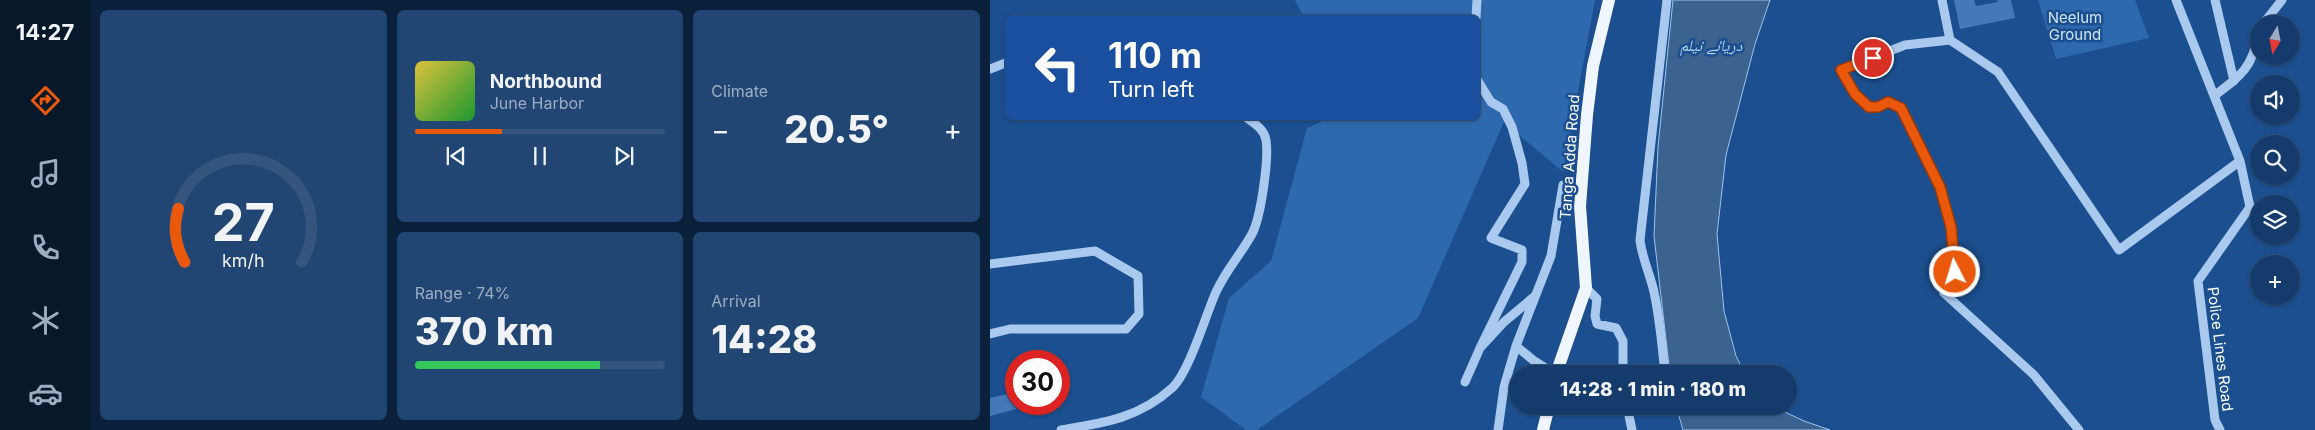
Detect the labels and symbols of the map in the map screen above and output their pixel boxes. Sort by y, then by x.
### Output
park label: Neelum Ground [2048,8,2102,44]
north arrow [2250,15,2300,65]
water label: دریائے نیلم [1680,35,1743,56]
pin [1852,37,1894,79]
street label: Tanga Adda Road [1556,94,1583,220]
position arrow [1928,245,1980,297]
street label: Police Lines Road [2203,286,2238,412]
speed limit sign: 30 [1005,350,1070,415]

